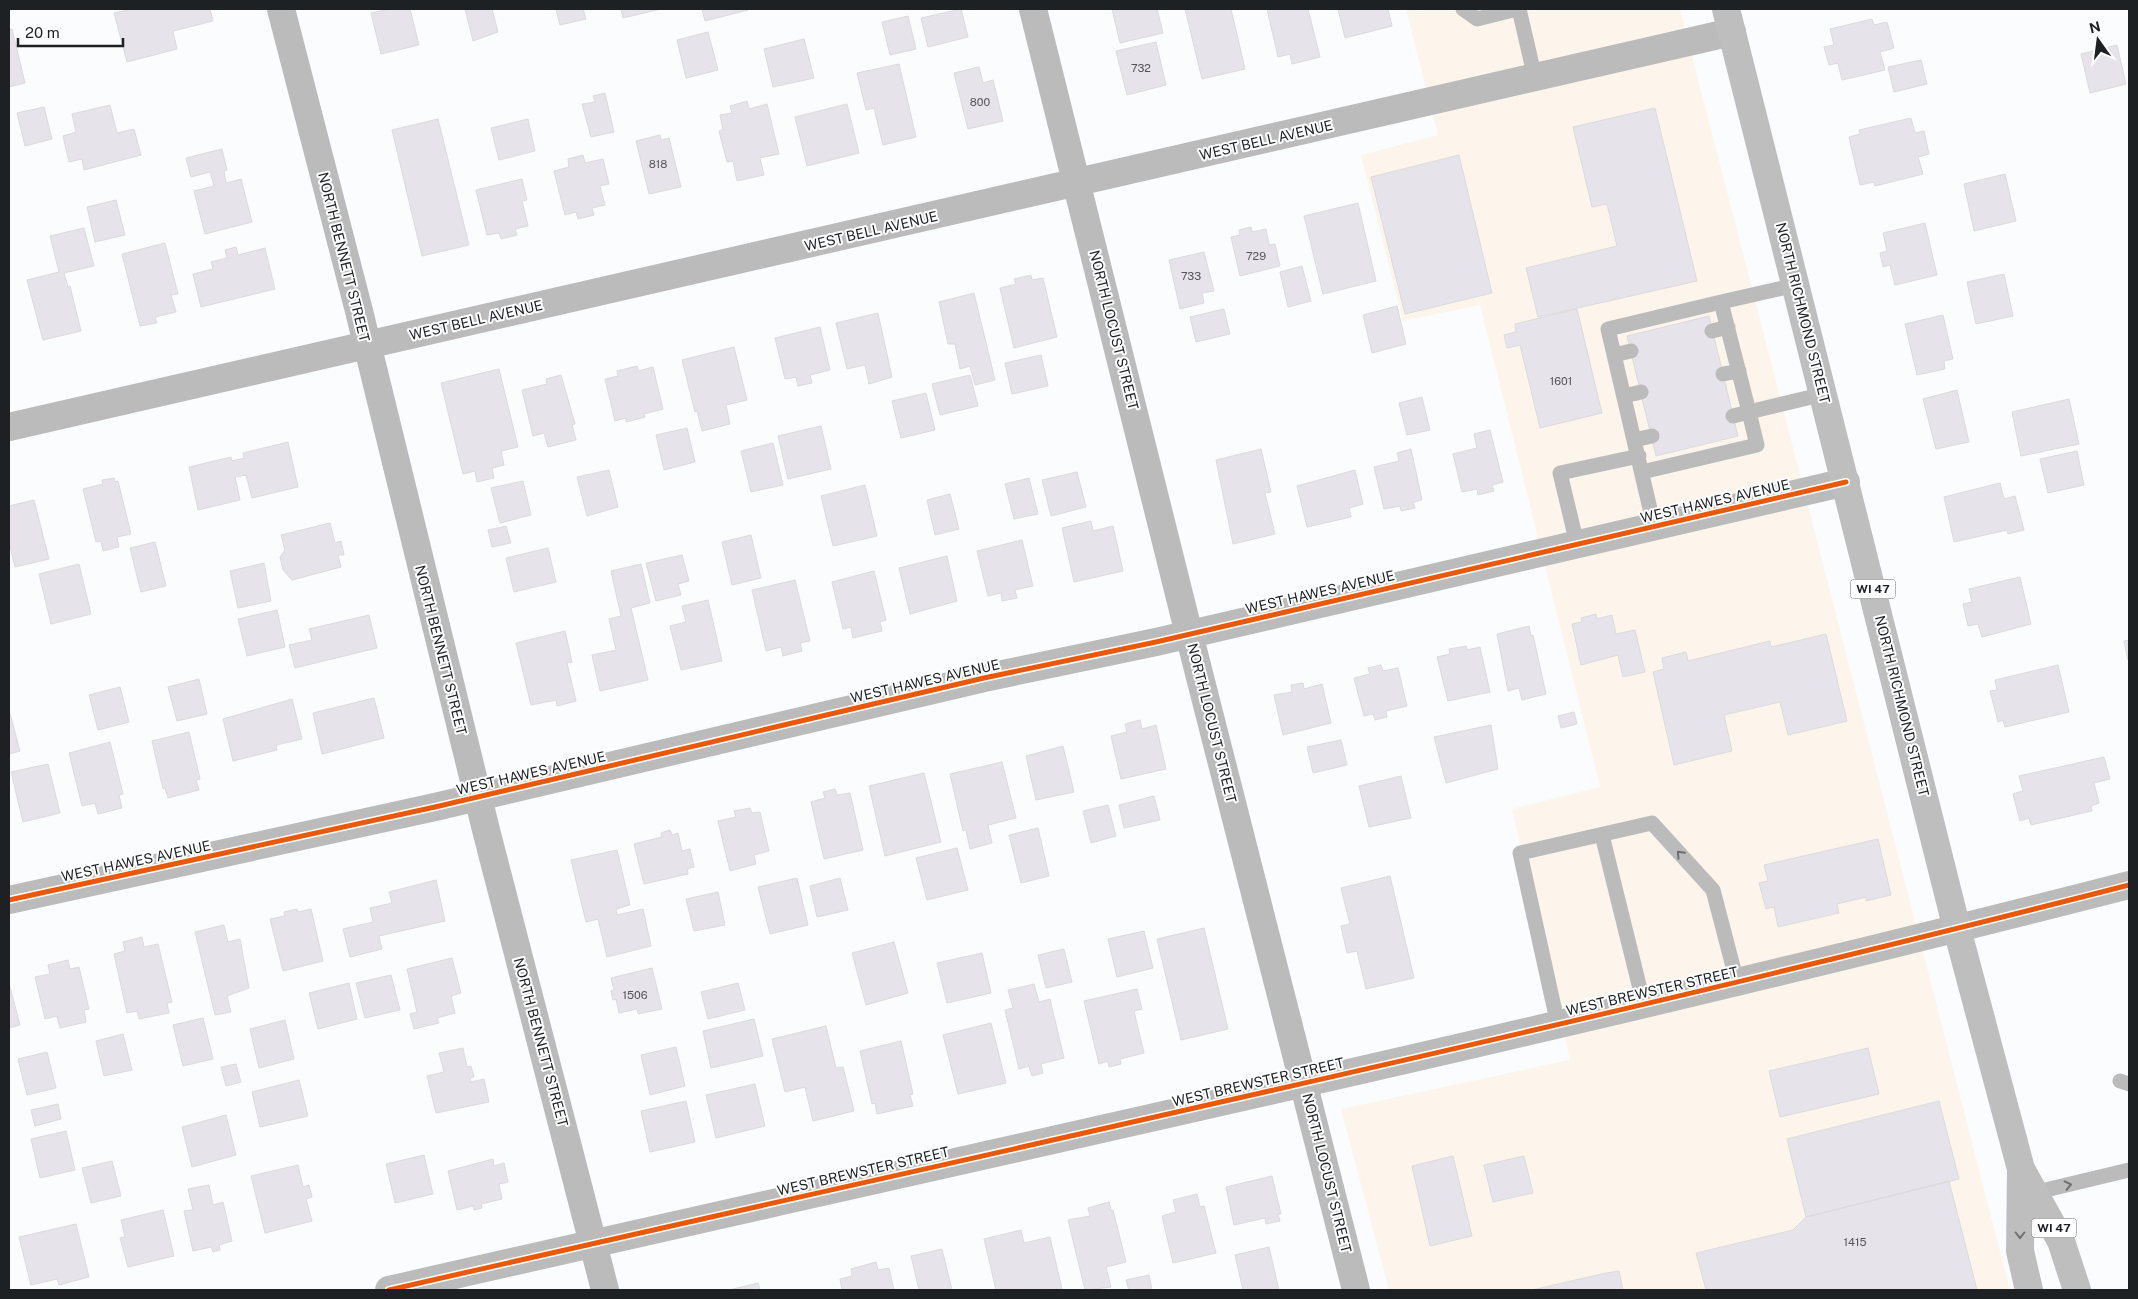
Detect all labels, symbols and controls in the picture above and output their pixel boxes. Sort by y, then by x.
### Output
scale bar [18,15,122,47]
north arrow [2073,15,2123,65]
text: N [2088,18,2102,36]
text: 20 m [25,24,60,41]
house number: 732 [1131,62,1151,74]
house number: 800 [970,96,990,108]
street label: WEST BELL AVENUE [1198,117,1334,163]
house number: 818 [649,158,667,170]
street label: NORTH BENNETT STREET [315,171,373,343]
street label: WEST BELL AVENUE [803,208,939,254]
street label: NORTH RICHMOND STREET [1773,221,1833,405]
street label: NORTH LOCUST STREET [1086,249,1142,411]
house number: 729 [1246,250,1266,262]
house number: 733 [1181,270,1201,282]
street label: WEST BELL AVENUE [408,297,544,343]
house number: 1601 [1550,375,1572,387]
street label: WEST HAWES AVENUE [1639,476,1791,526]
street label: NORTH BENNETT STREET [412,564,470,736]
street label: WEST HAWES AVENUE [1244,567,1396,617]
road number: WI 47 [1850,580,1896,598]
street label: NORTH RICHMOND STREET [1872,614,1932,798]
street label: NORTH LOCUST STREET [1184,642,1240,804]
street label: WEST HAWES AVENUE [849,656,1001,706]
street label: WEST HAWES AVENUE [455,748,607,798]
street label: WEST HAWES AVENUE [60,837,212,885]
one-way arrow [1677,851,1686,860]
street label: NORTH BENNETT STREET [511,956,571,1128]
street label: WEST BREWSTER STREET [1565,963,1739,1019]
house number: 1506 [622,989,648,1001]
street label: WEST BREWSTER STREET [1171,1054,1345,1110]
street label: NORTH LOCUST STREET [1299,1092,1355,1254]
street label: WEST BREWSTER STREET [776,1143,950,1199]
one-way arrow [2064,1180,2073,1191]
road number: WI 47 [2032,1218,2076,1238]
one-way arrow [2015,1232,2025,1240]
house number: 1415 [1844,1236,1866,1248]

